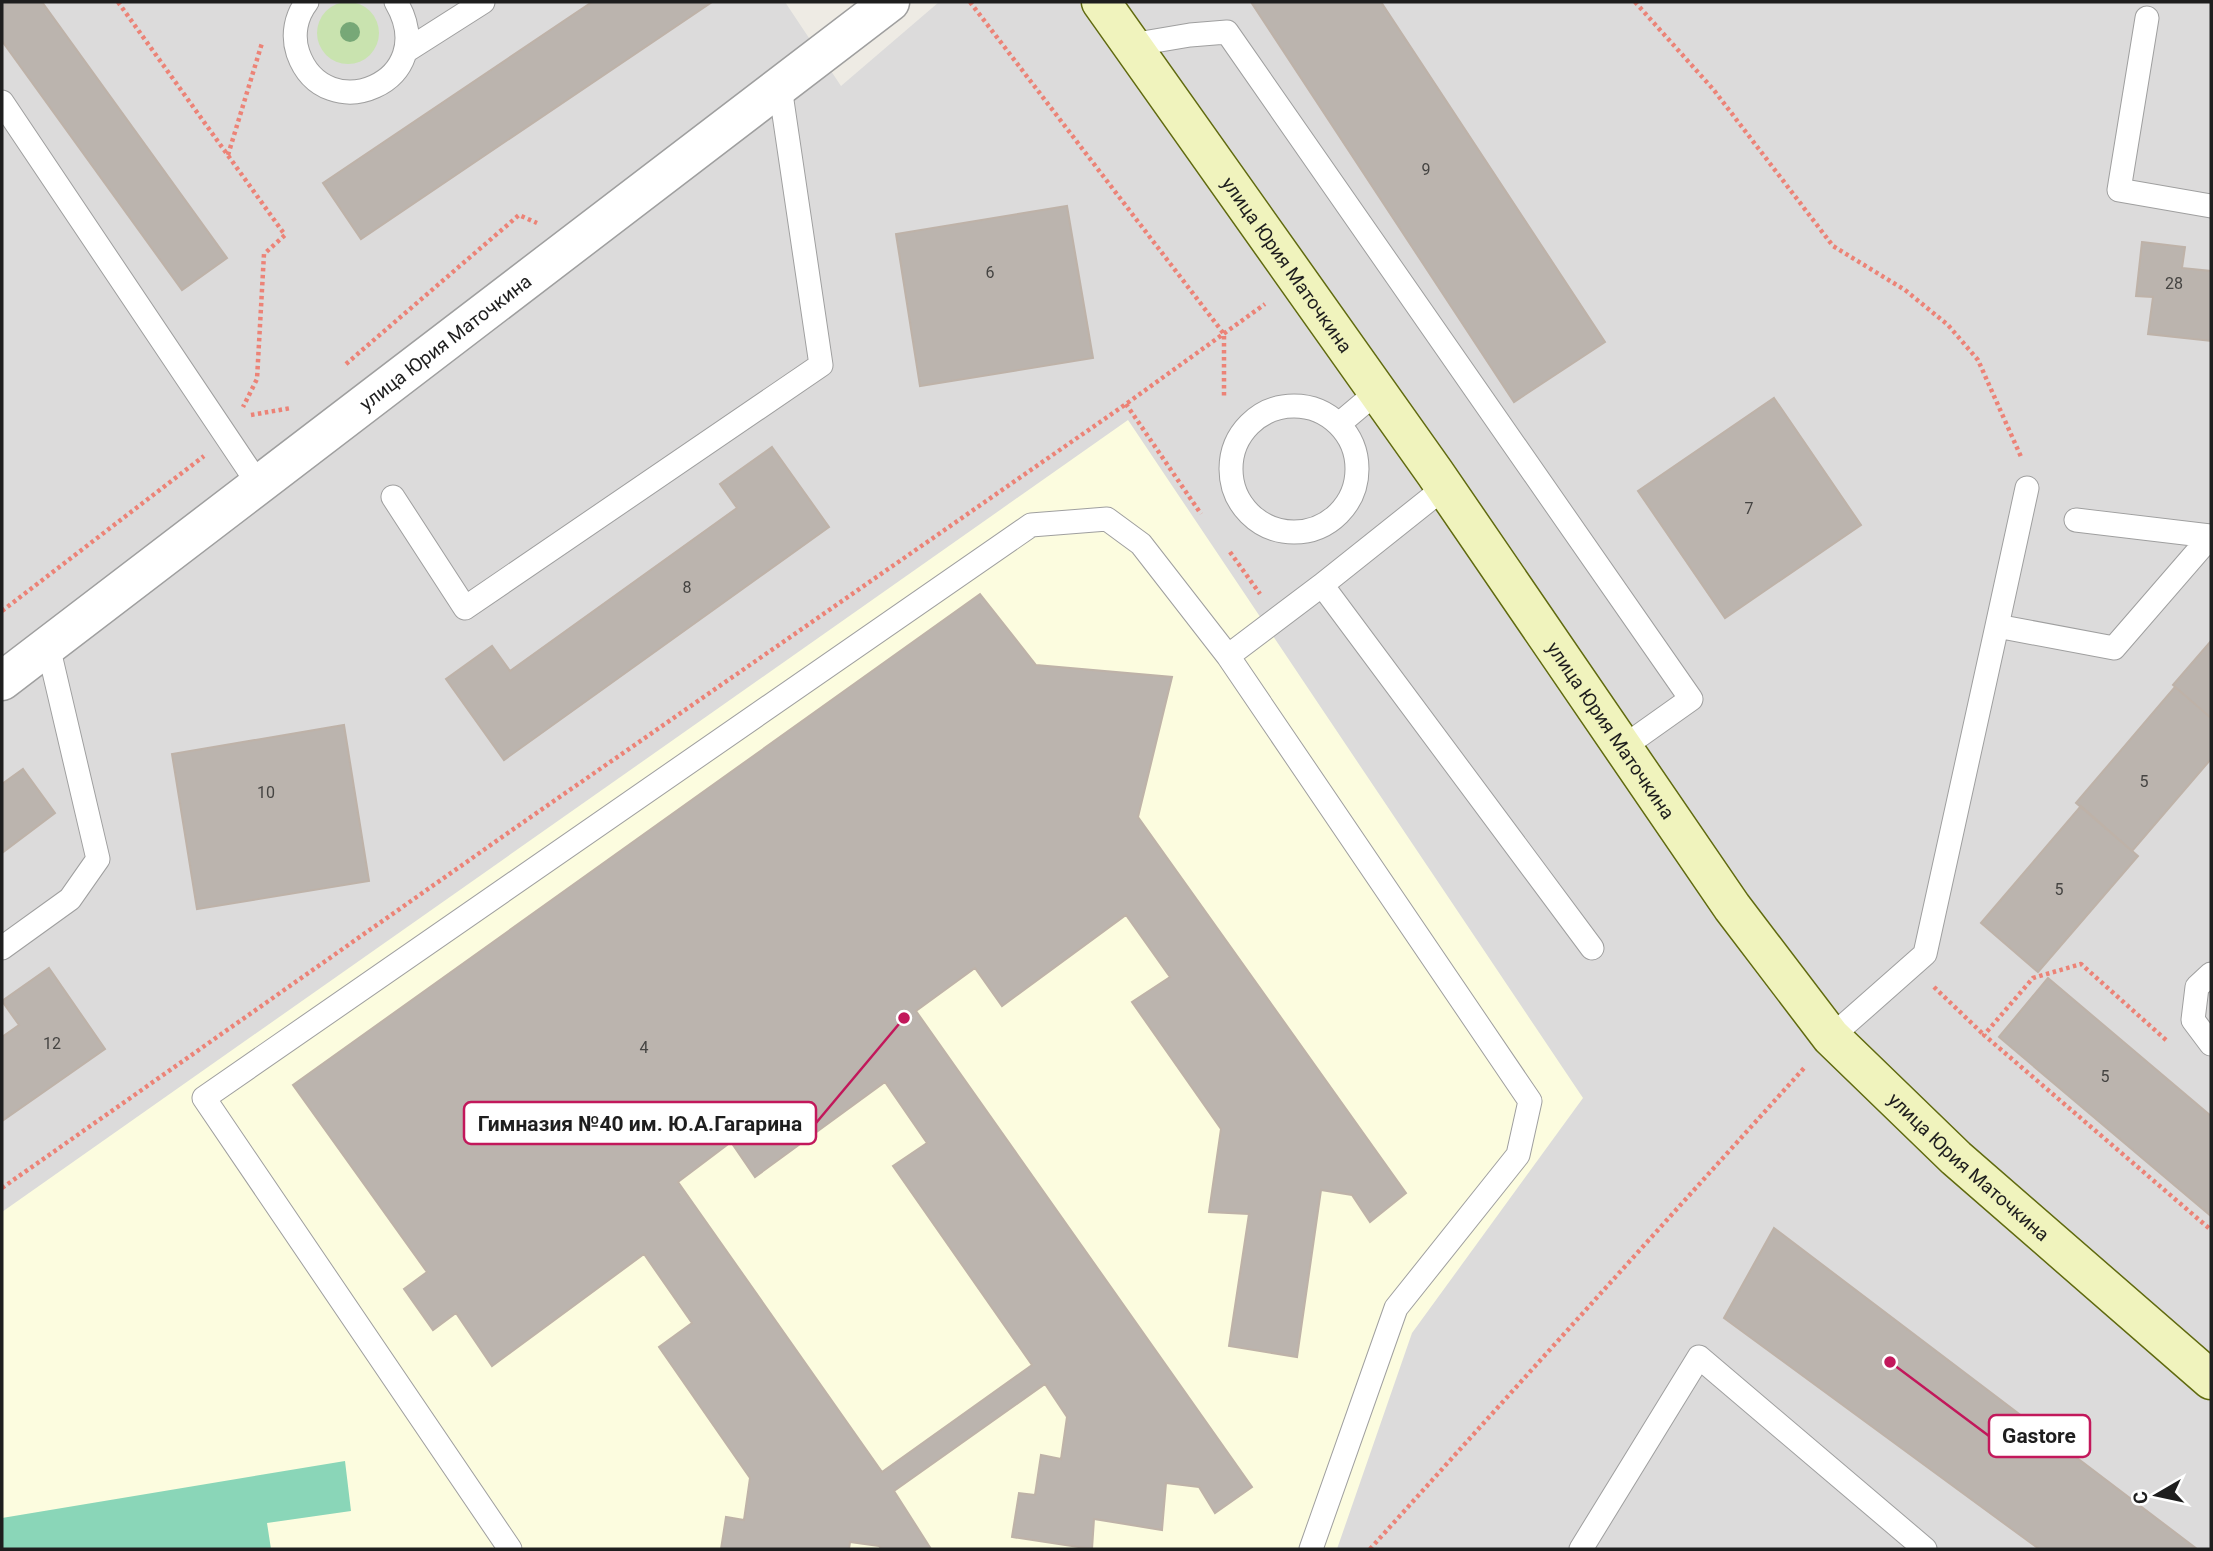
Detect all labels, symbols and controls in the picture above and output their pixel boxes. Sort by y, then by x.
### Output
house number: 9 [1422,160,1431,179]
street label: улица Юрия Маточкина [1217,172,1357,357]
house number: 6 [986,263,995,282]
street label: улица Юрия Маточкина [355,269,536,415]
house number: 28 [2165,274,2183,293]
house number: 7 [1745,499,1754,518]
house number: 8 [683,578,692,597]
street label: улица Юрия Маточкина [1542,637,1680,823]
house number: 5 [2140,772,2149,791]
house number: 10 [257,783,275,802]
house number: 5 [2055,880,2064,899]
house number: 12 [43,1034,61,1053]
house number: 4 [640,1038,649,1057]
house number: 5 [2101,1067,2110,1086]
street label: улица Юрия Маточкина [1884,1087,2054,1246]
callout: Гимназия №40 им. Ю.А.Гагарина [464,1102,816,1144]
text: Гимназия №40 им. Ю.А.Гагарина [478,1112,802,1136]
callout: Gastore [1989,1415,2090,1457]
text: Gastore [2002,1424,2076,1448]
north arrow [2122,1460,2192,1530]
text: С [2128,1490,2153,1506]

